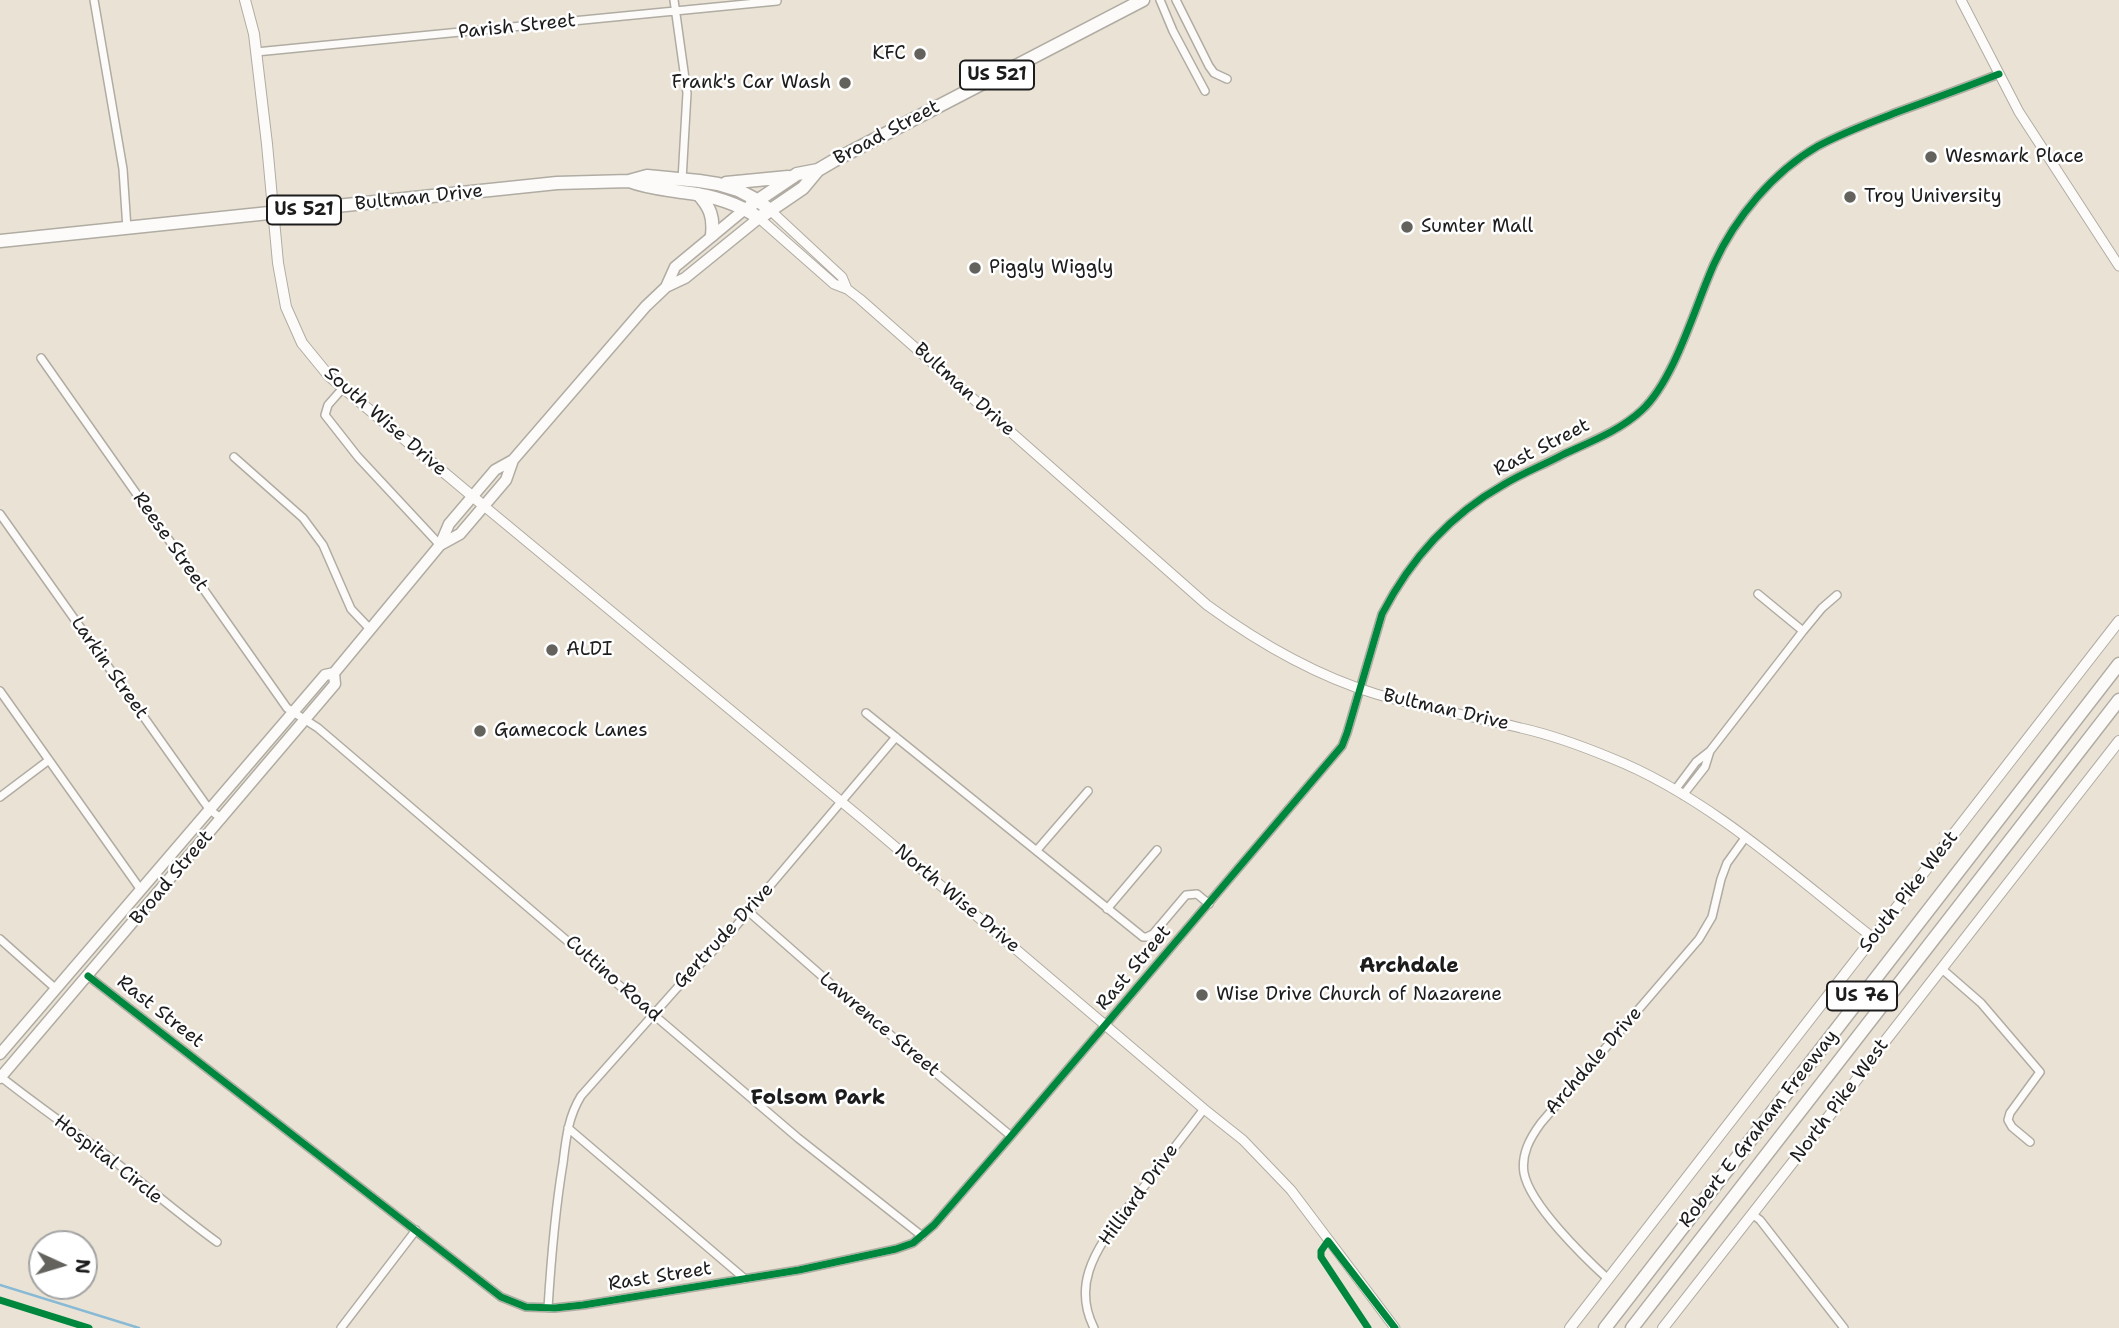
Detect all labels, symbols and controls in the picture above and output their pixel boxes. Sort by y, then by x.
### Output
street label: Parish Street [457,9,577,45]
place label: KFC [872,43,906,65]
marker: KFC [912,46,928,62]
road number: US 521 [960,60,1034,90]
place label: Frank's Car Wash [672,72,831,94]
marker: Frank's Car Wash [837,75,853,91]
street label: Broad Street [830,96,944,170]
place label: Wesmark Place [1945,146,2084,168]
marker: Wesmark Place [1923,149,1939,165]
street label: Bultman Drive [354,180,484,216]
place label: Troy University [1864,186,2002,208]
marker: Troy University [1842,189,1858,205]
road number: US 521 [267,196,341,224]
place label: Sumter Mall [1421,216,1533,238]
marker: Sumter Mall [1399,219,1415,235]
place label: Piggly Wiggly [989,257,1113,279]
marker: Piggly Wiggly [967,260,983,276]
street label: Bultman Drive [909,339,1019,441]
street label: South Wise Drive [319,362,451,482]
street label: Rast Street [1490,414,1594,482]
street label: Reese Street [127,488,213,596]
street label: Larkin Street [65,613,153,723]
place label: ALDI [566,639,613,661]
marker: ALDI [544,642,560,658]
street label: Bultman Drive [1381,684,1511,736]
place label: Gamecock Lanes [494,720,648,742]
marker: Gamecock Lanes [472,723,488,739]
street label: Broad Street [126,826,218,930]
street label: South Pike West [1854,827,1964,957]
street label: North Wise Drive [890,840,1024,958]
street label: Gertrude Drive [669,878,779,994]
street label: Rast Street [1092,921,1176,1015]
street label: Cuttino Road [560,931,666,1027]
district label: Archdale [1359,954,1459,980]
street label: Lawrence Street [814,968,944,1082]
street label: Rast Street [112,971,208,1053]
road number: US 76 [1827,981,1897,1010]
place label: Wise Drive Church of Nazarene [1216,984,1502,1006]
marker: Wise Drive Church of Nazarene [1194,987,1210,1003]
street label: Archdale Drive [1541,1002,1647,1120]
street label: Robert E Graham Freeway [1675,1026,1843,1232]
street label: North Pike West [1786,1035,1894,1167]
district label: Folsom Park [751,1086,885,1112]
street label: Hospital Circle [49,1110,167,1210]
street label: Hilliard Drive [1094,1140,1184,1250]
north arrow [28,1230,98,1300]
text: N [69,1258,95,1275]
street label: Rast Street [607,1258,713,1296]

